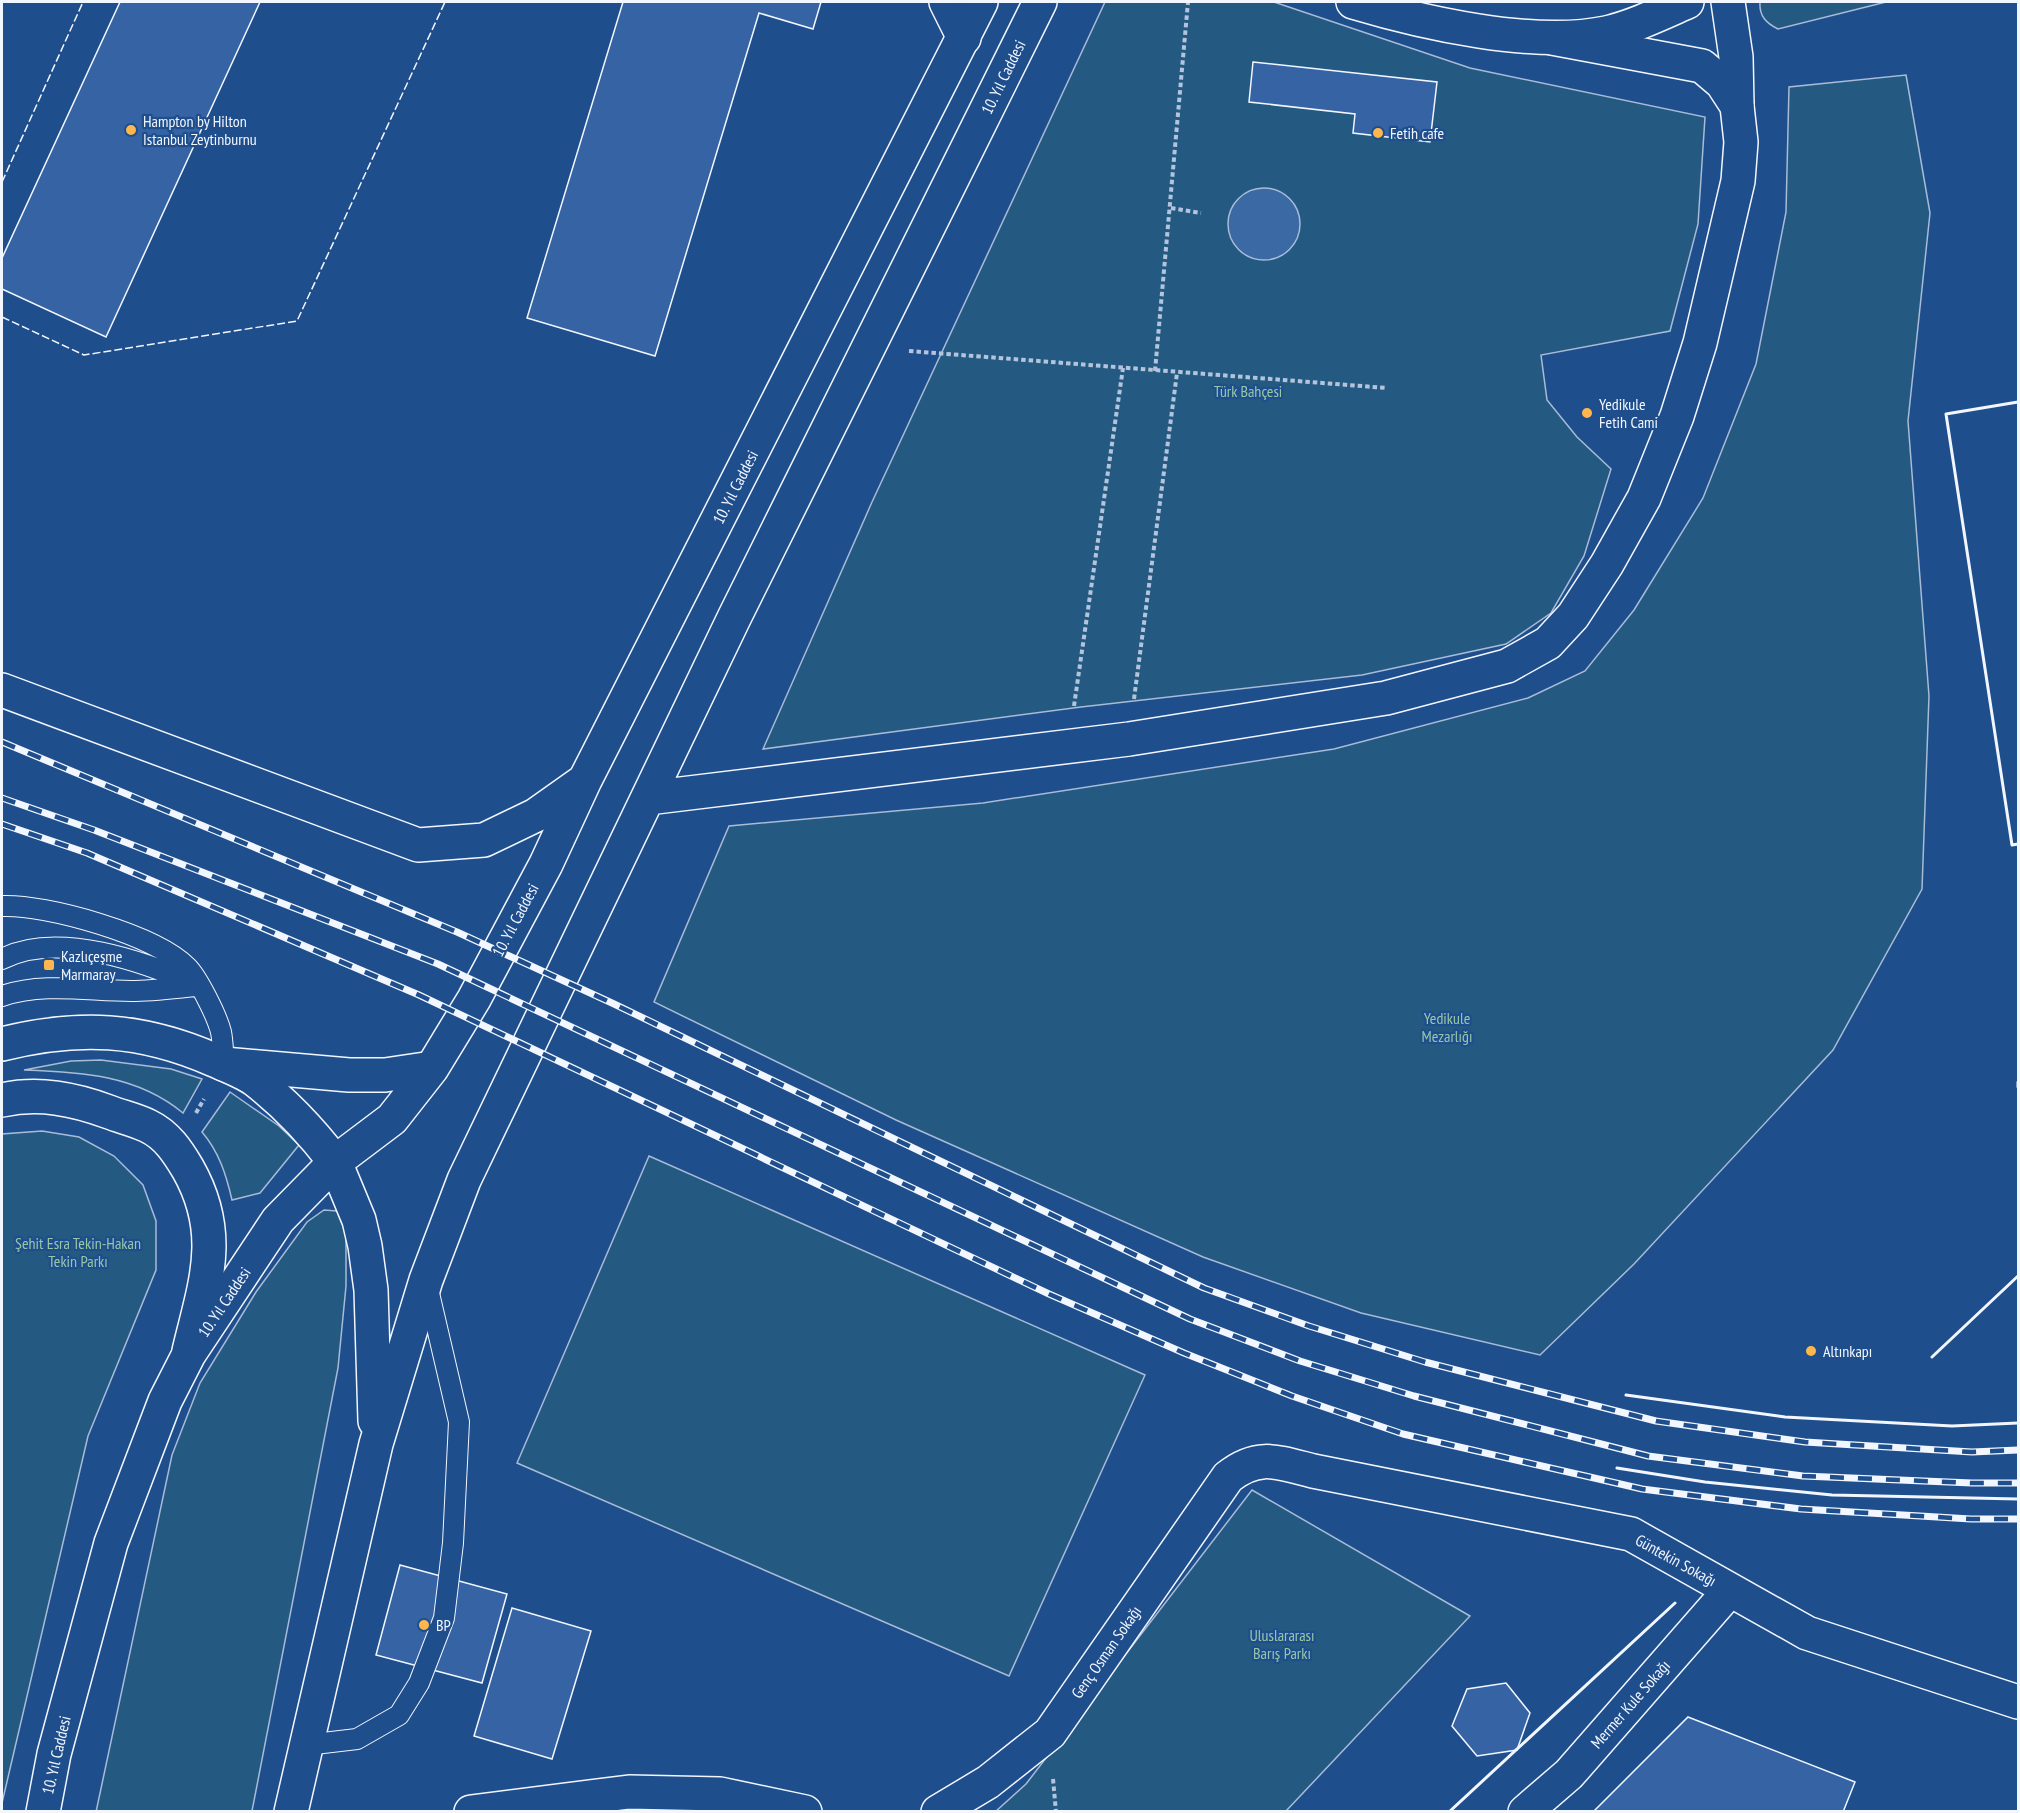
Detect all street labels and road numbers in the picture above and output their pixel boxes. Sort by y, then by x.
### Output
street label: 10. Yıl Caddesi [976,37,1030,117]
street label: 10. Yıl Caddesi [708,447,762,527]
street label: 10. Yıl Caddesi [487,880,543,960]
street label: 10. Yıl Caddesi [193,1263,255,1341]
street label: Güntekin Sokağı [1632,1530,1720,1590]
street label: Genç Osman Sokağı [1067,1602,1145,1702]
street label: Mermer Kule Sokağı [1586,1656,1674,1752]
street label: 10. Yıl Caddesi [37,1714,75,1796]

